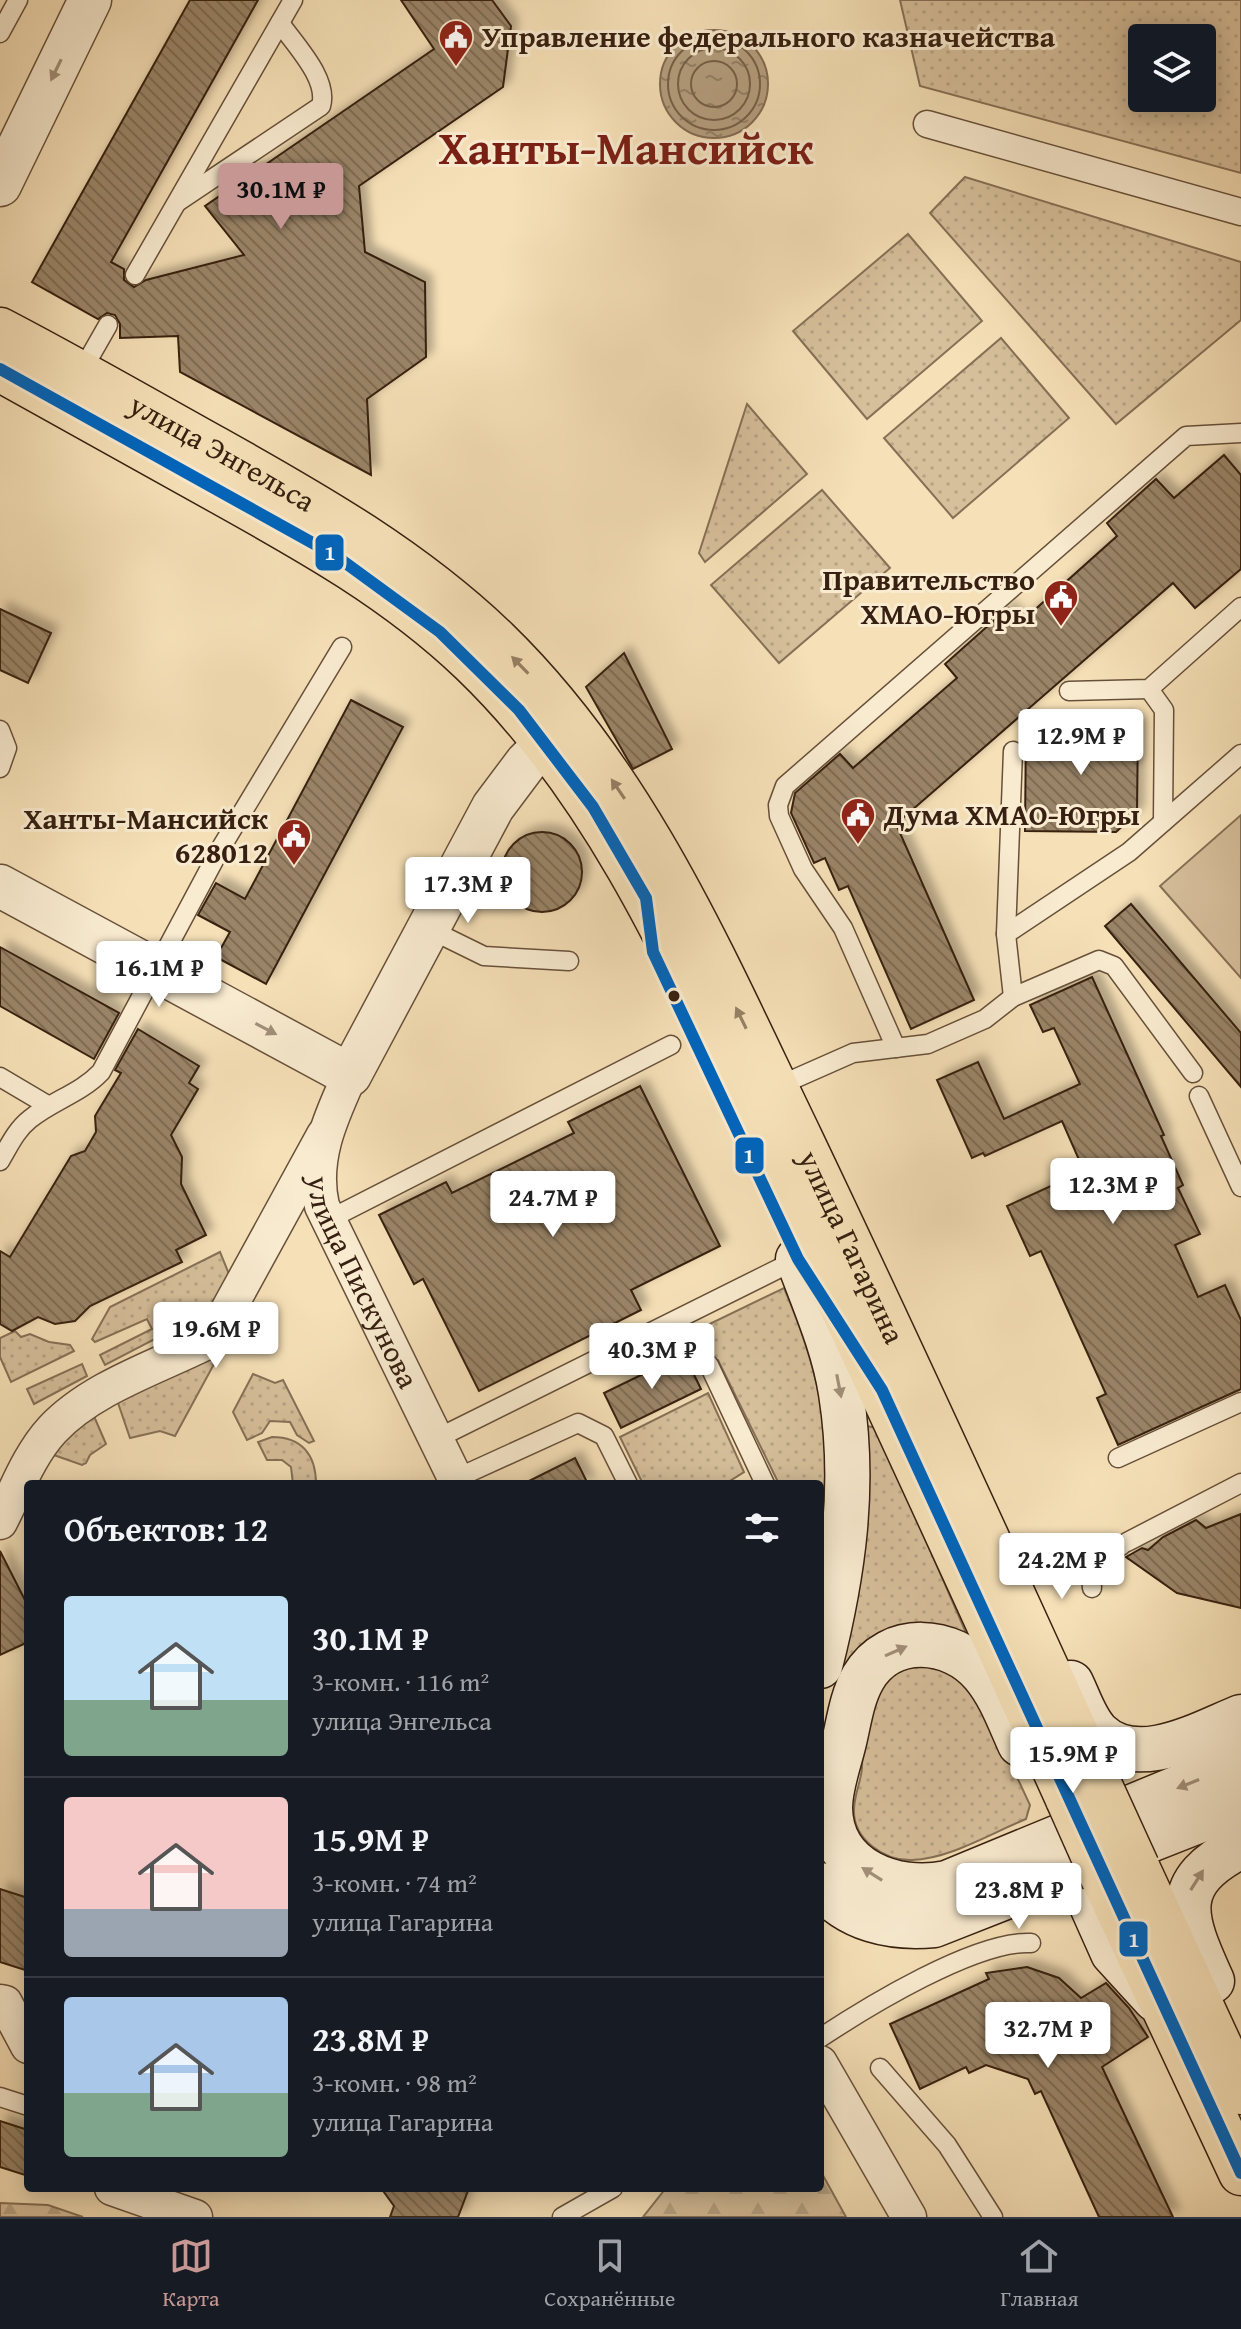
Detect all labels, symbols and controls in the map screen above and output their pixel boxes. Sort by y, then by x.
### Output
place label: Управление федерального казначейства [482,14,1056,58]
public building icon: Управление федерального казначейства [437,18,475,68]
map controls [1128,24,1216,112]
button: layers [1128,24,1216,112]
one-way arrow [49,59,63,82]
district label: Ханты-Мансийск [439,113,814,181]
pin: 30.1M ₽ [207,163,355,231]
text: 30.1M ₽ [236,169,326,208]
street label: улица Энгельса [121,381,325,523]
line badge: 1 [314,533,345,572]
text: 1 [324,536,336,568]
place label: Правительство ХМАО-Югры [823,557,1035,635]
public building icon: Правительство ХМАО-Югры [1042,578,1080,628]
one-way arrow [512,656,530,675]
pin: 12.9M ₽ [1007,709,1155,777]
text: 12.9M ₽ [1036,715,1126,754]
one-way arrow [611,778,626,799]
place label: Дума ХМАО-Югры [883,792,1140,836]
place label: Ханты-Мансийск 628012 [24,796,269,874]
public building icon: Дума ХМАО-Югры [839,796,877,846]
public building icon: Ханты-Мансийск 628012 [275,817,313,867]
pin: 17.3M ₽ [394,857,542,925]
text: 17.3M ₽ [423,863,513,902]
pin: 16.1M ₽ [85,941,233,1009]
text: 16.1M ₽ [114,947,204,986]
unlabelled marker [666,988,682,1004]
one-way arrow [734,1006,748,1029]
one-way arrow [255,1022,277,1036]
line badge: 1 [734,1136,765,1175]
text: 1 [743,1139,755,1171]
street label: улица Гагарина [788,1142,917,1351]
pin: 12.3M ₽ [1039,1158,1187,1226]
text: 12.3M ₽ [1068,1164,1158,1203]
pin: 24.7M ₽ [479,1171,627,1239]
street label: улица Пискунова [298,1174,431,1396]
text: 24.7M ₽ [508,1177,598,1216]
pin: 19.6M ₽ [142,1302,290,1370]
text: 19.6M ₽ [171,1308,261,1347]
pin: 40.3M ₽ [578,1323,726,1391]
text: 40.3M ₽ [607,1329,697,1368]
one-way arrow [833,1374,845,1399]
text: Объектов: 12 [64,1504,268,1553]
icon: filters [740,1506,784,1550]
pin: 24.2M ₽ [988,1533,1136,1601]
text: 24.2M ₽ [1017,1539,1107,1578]
text: 30.1M ₽ [312,1613,429,1662]
icon: home [128,1628,224,1724]
one-way arrow [885,1645,908,1658]
text: 3-комн. · 116 m² [312,1662,489,1701]
text: улица Энгельса [312,1701,492,1740]
pin: 15.9M ₽ [999,1727,1147,1795]
text: 15.9M ₽ [1028,1733,1118,1772]
one-way arrow [1176,1778,1200,1791]
text: 15.9M ₽ [312,1814,429,1863]
icon: home [128,1829,224,1925]
text: 3-комн. · 74 m² [312,1863,477,1902]
pin: 23.8M ₽ [945,1863,1093,1931]
one-way arrow [861,1867,883,1881]
text: 23.8M ₽ [974,1869,1064,1908]
one-way arrow [1190,1870,1205,1891]
text: улица Гагарина [312,1902,493,1941]
line badge: 1 [1118,1920,1149,1958]
text: 1 [1128,1923,1140,1955]
pin: 32.7M ₽ [974,2002,1122,2070]
text: 32.7M ₽ [1003,2008,1093,2047]
text: 23.8M ₽ [312,2014,429,2063]
icon: home [128,2029,224,2125]
text: 3-комн. · 98 m² [312,2063,477,2102]
text: улица Гагарина [312,2102,493,2141]
tab: Карта [162,2234,219,2314]
tab: Сохранённые [544,2234,675,2314]
tab: Главная [1000,2234,1079,2314]

